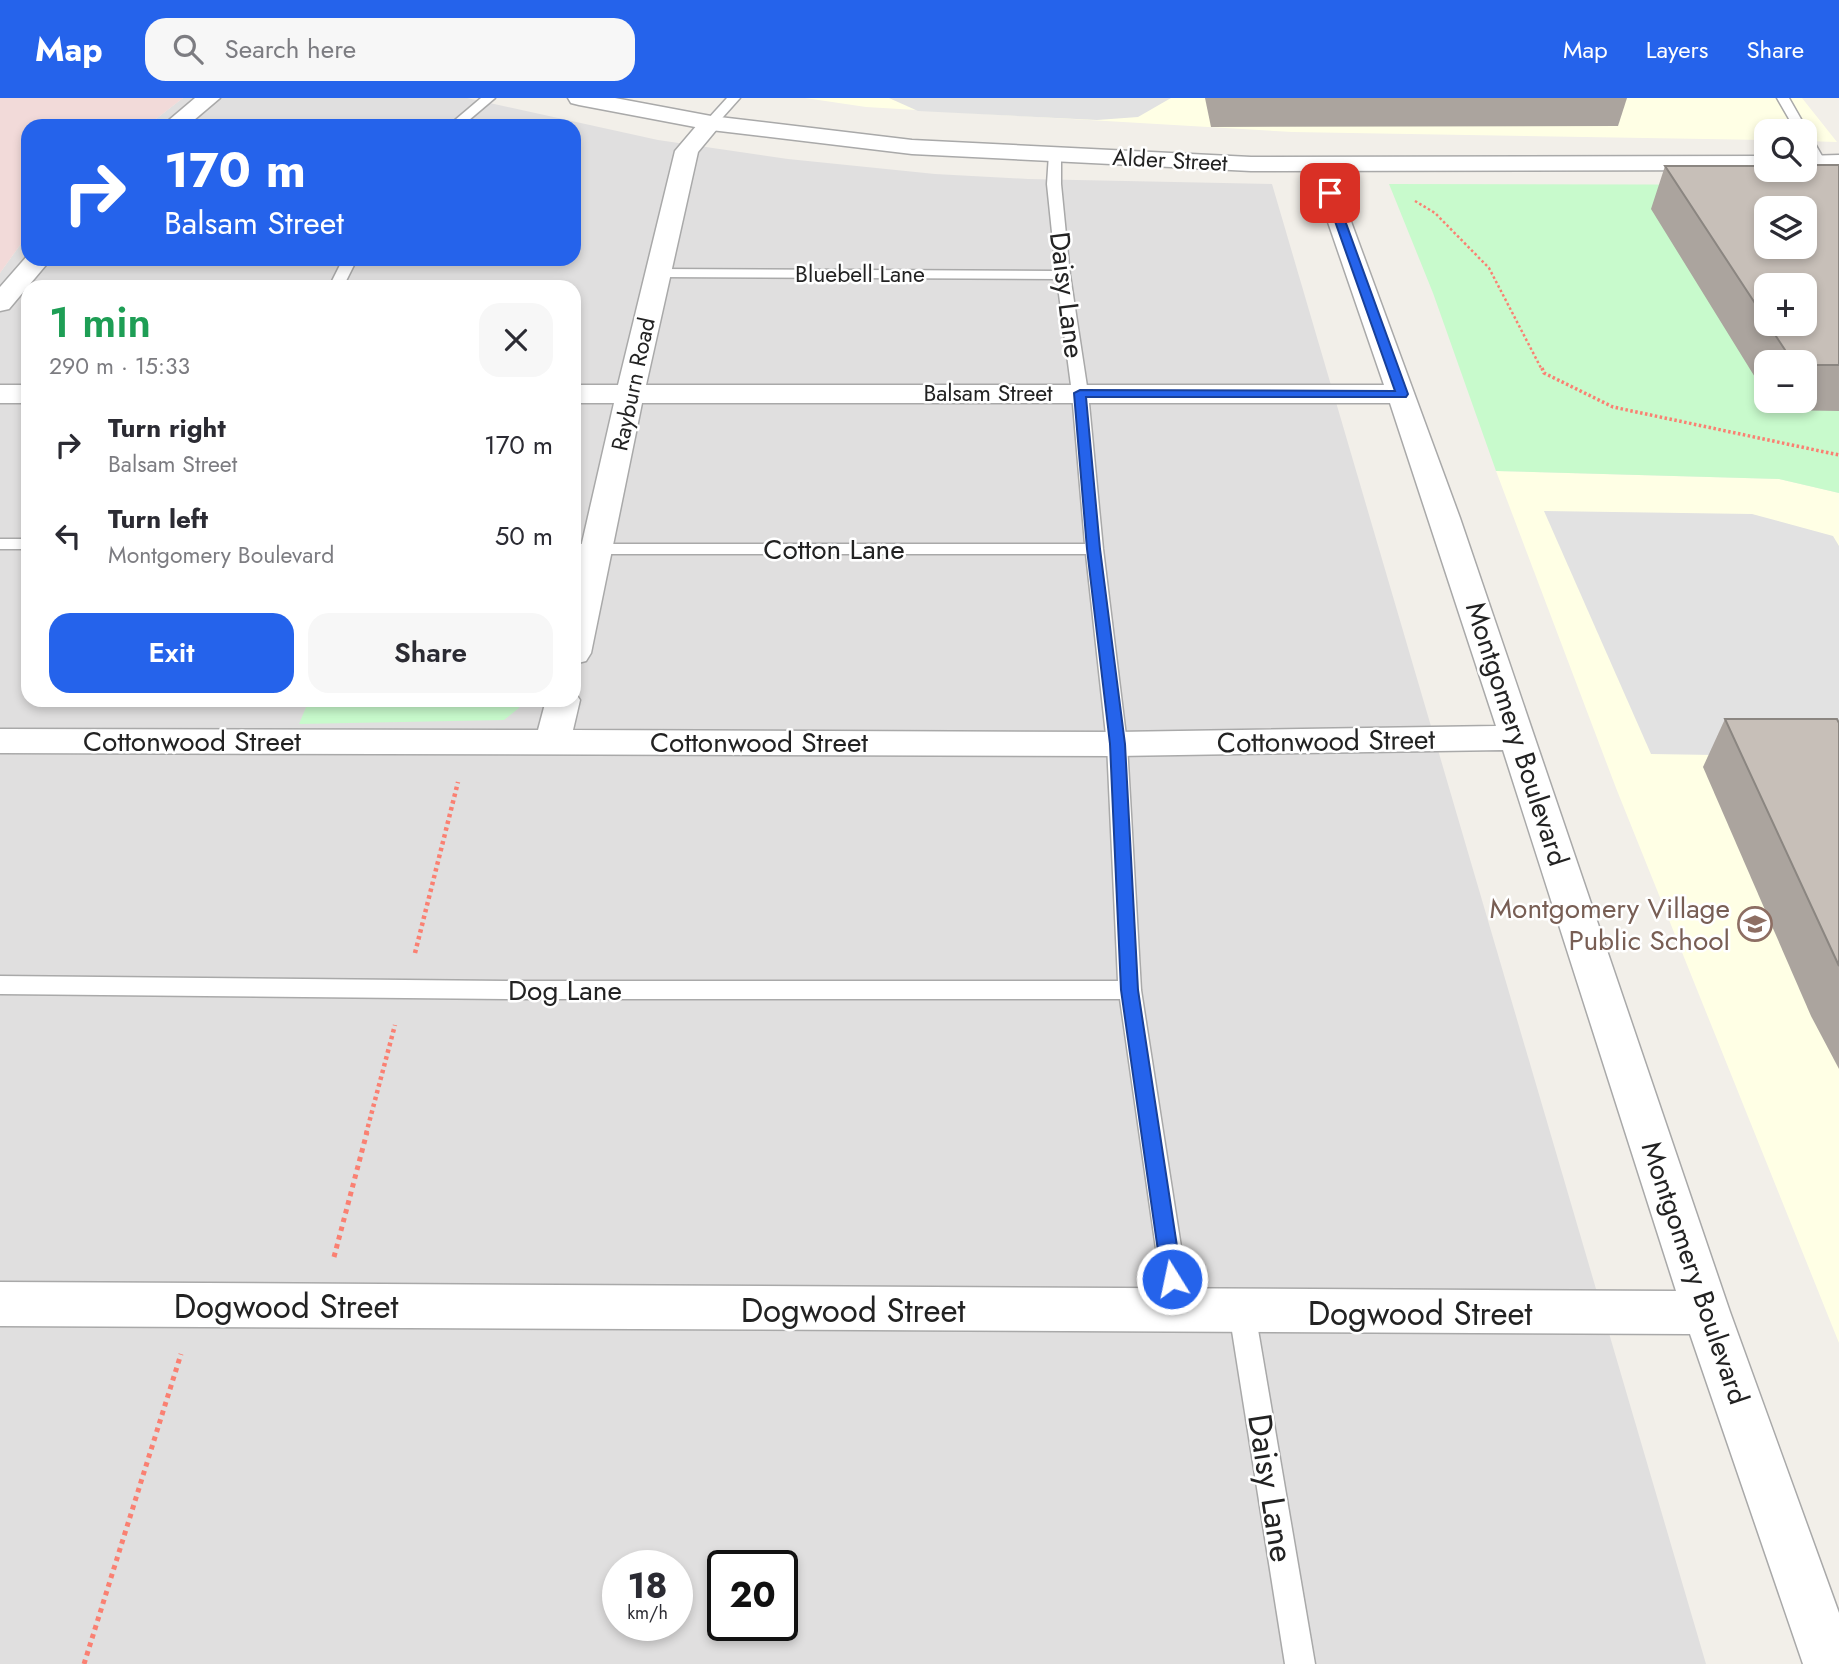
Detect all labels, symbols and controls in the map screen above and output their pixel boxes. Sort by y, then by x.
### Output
search box [145,18,635,81]
text: Map [35,26,103,73]
icon: search [169,30,207,68]
text: Search here [225,30,356,68]
text: Map [1563,32,1608,67]
text: Layers [1646,32,1708,67]
text: Share [1746,32,1804,67]
map controls [1754,119,1817,413]
button: search [1754,119,1817,182]
text: 170 m [164,135,306,205]
street label: Alder Street [1112,140,1229,180]
icon: right [49,147,140,238]
pin [1300,163,1360,223]
icon: arrive [1311,174,1349,212]
button: layers [1754,196,1817,259]
text: Balsam Street [164,200,344,246]
street label: Daisy Lane [1039,230,1095,360]
street label: Bluebell Lane [795,257,925,291]
button: + [1754,273,1817,336]
text: 1 min [49,292,151,353]
button: close [479,303,553,377]
street label: Rayburn Road [602,314,664,454]
text: 290 m · 15:33 [49,349,190,383]
button: − [1754,350,1817,413]
street label: Balsam Street [923,376,1053,410]
text: Turn right [108,409,226,447]
icon: right [49,426,87,464]
text: 170 m [484,426,553,464]
text: Balsam Street [108,447,237,481]
text: Turn left [108,500,208,538]
icon: left [49,517,87,555]
text: 50 m [495,517,553,555]
street label: Cotton Lane [763,529,905,570]
text: Montgomery Boulevard [108,538,334,572]
street label: Montgomery Boulevard [1455,597,1579,871]
button: Exit [49,613,294,693]
button: Share [308,613,553,693]
street label: Cottonwood Street [1217,719,1436,763]
street label: Cottonwood Street [83,721,301,762]
street label: Cottonwood Street [650,722,868,763]
place label: Montgomery Village Public School [1489,888,1730,961]
school or university icon: Montgomery Village Public School [1736,905,1774,943]
street label: Dog Lane [508,970,622,1011]
street label: Montgomery Boulevard [1631,1136,1759,1410]
position arrow [1135,1242,1209,1316]
street label: Dogwood Street [174,1283,398,1330]
street label: Dogwood Street [741,1287,965,1334]
street label: Dogwood Street [1308,1290,1532,1337]
street label: Daisy Lane [1236,1410,1306,1566]
speed limit sign: 20 [707,1550,798,1641]
text: 18 [628,1561,667,1611]
text: km/h [627,1600,668,1626]

